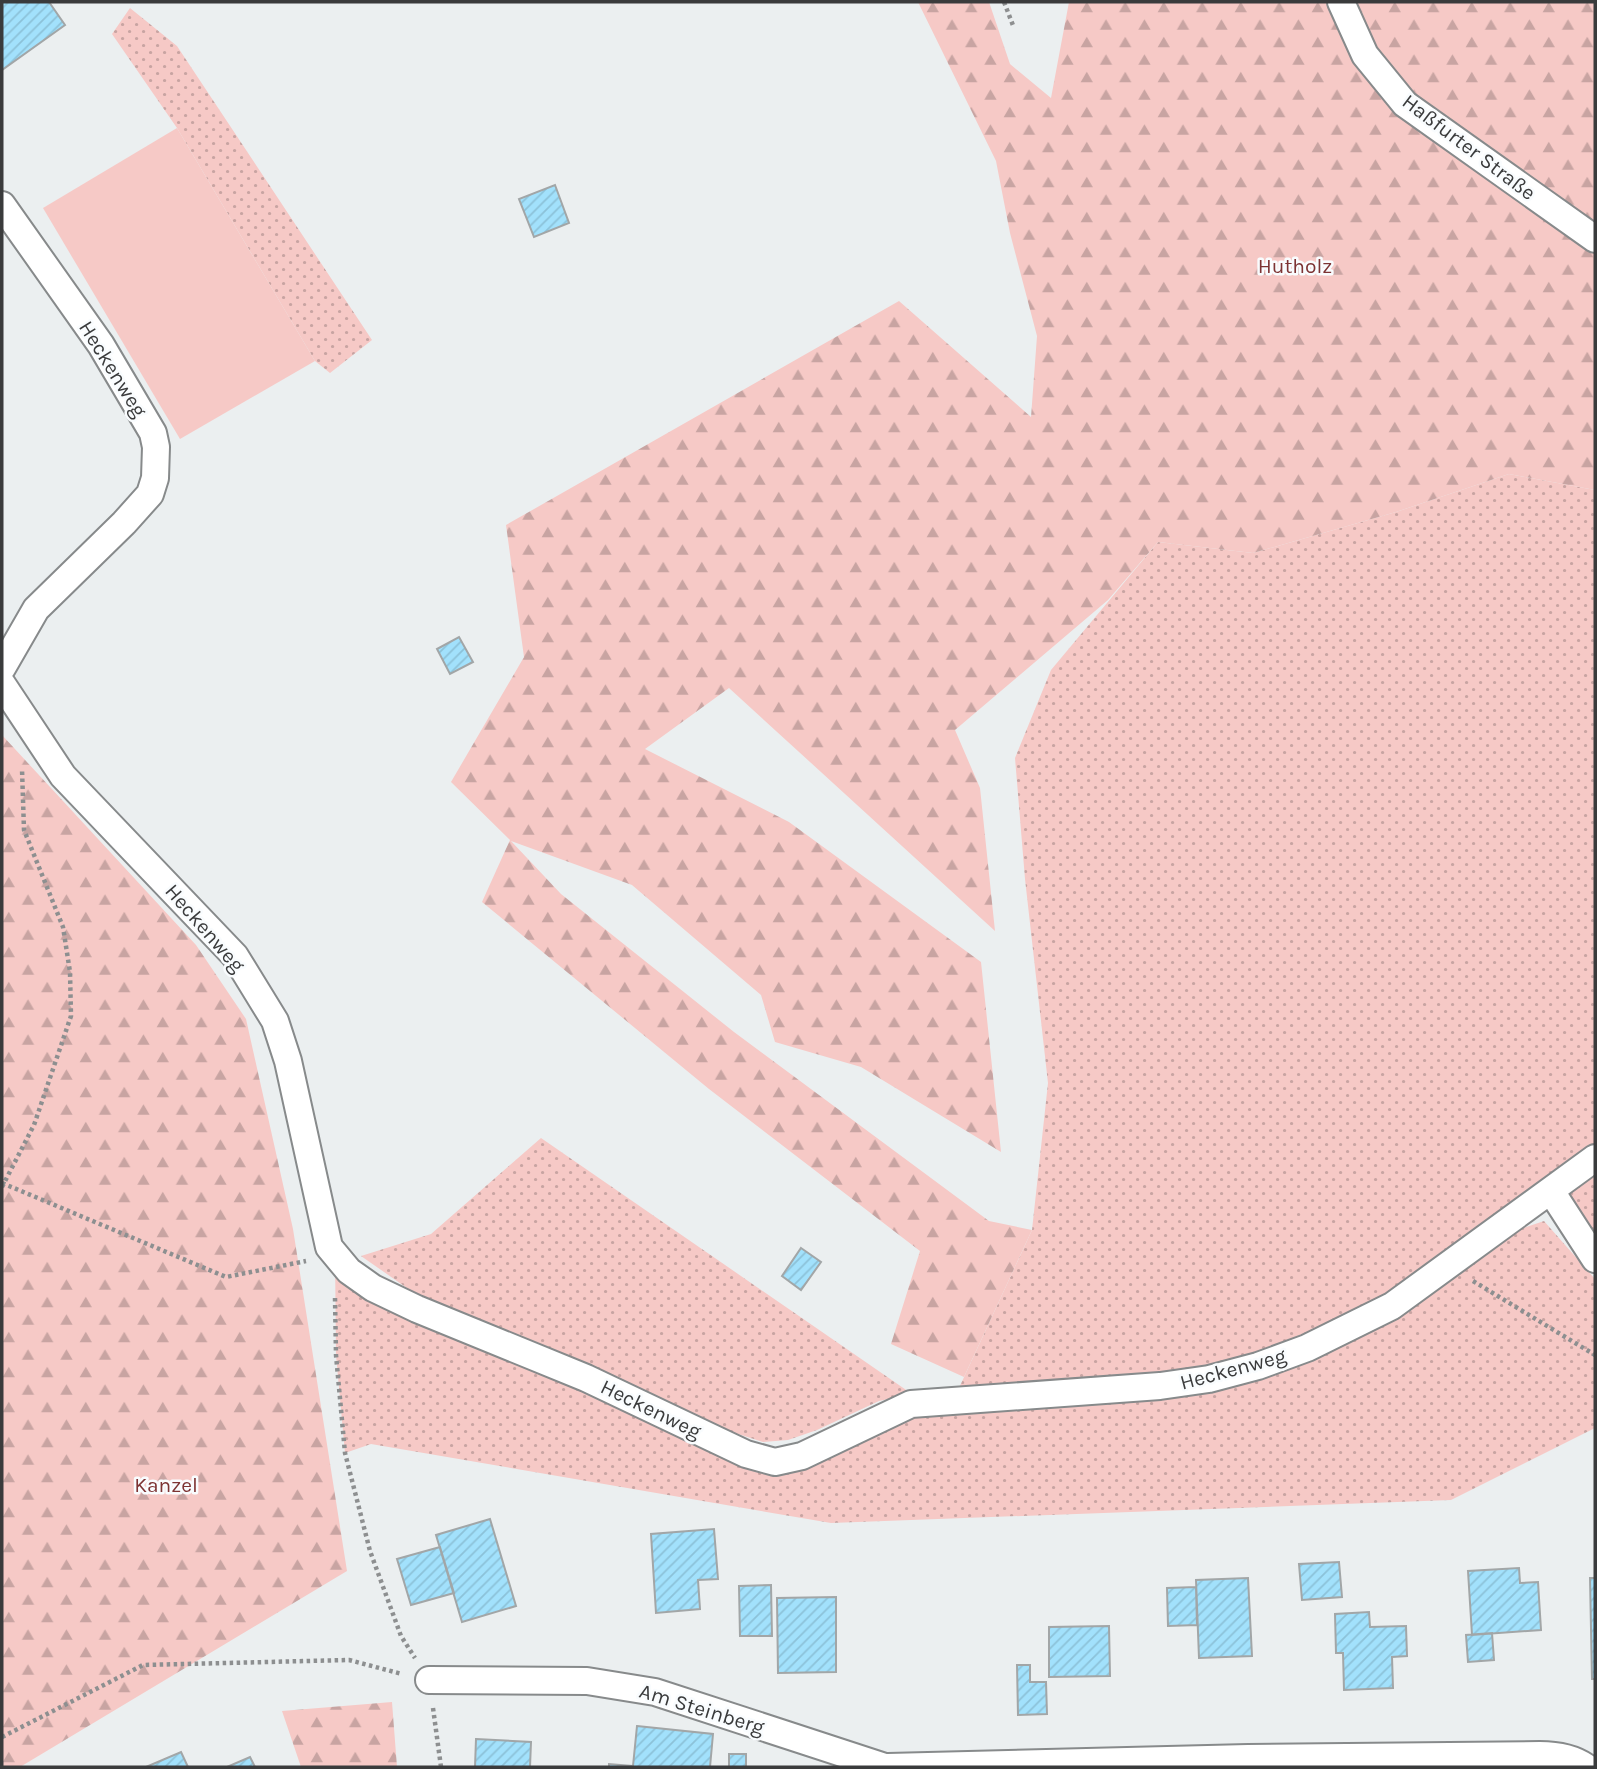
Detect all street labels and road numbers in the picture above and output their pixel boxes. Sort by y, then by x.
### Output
street label: Haßfurter Straße [1398,89,1540,205]
street label: Heckenweg [74,317,152,422]
street label: Heckenweg [160,879,250,977]
street label: Heckenweg [1177,1343,1289,1395]
street label: Heckenweg [597,1374,705,1444]
street label: Am Steinberg [637,1679,767,1739]

